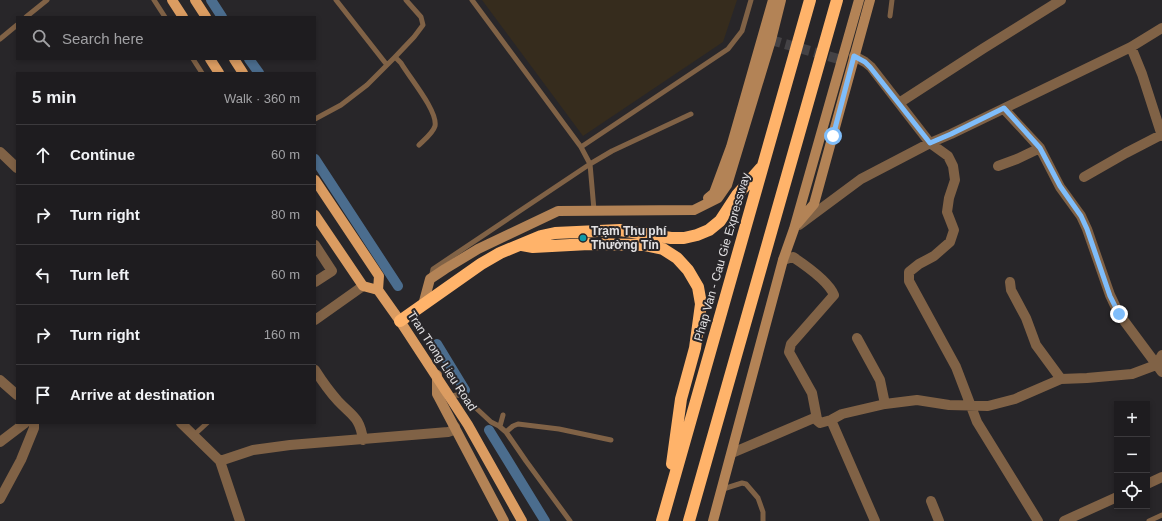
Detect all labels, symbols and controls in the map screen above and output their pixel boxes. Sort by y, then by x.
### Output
search box [16,16,316,60]
icon: search [30,27,52,49]
text: Search here [62,30,144,47]
text: 5 min [32,88,76,107]
text: Walk · 360 m [224,91,300,106]
route start [824,127,842,145]
icon: ahead [32,144,54,166]
text: Continue [70,146,135,163]
text: 60 m [271,147,300,162]
street label: Phap Van - Cau Gie Expressway [691,171,753,343]
icon: right [32,204,54,226]
text: Turn right [70,206,140,223]
text: 80 m [271,207,300,222]
place label: Trạm Thu phí Thường Tín [591,224,667,252]
marker: Trạm Thu phí Thường Tín [578,233,588,243]
icon: left [32,264,54,286]
text: Turn left [70,266,129,283]
text: 60 m [271,267,300,282]
route end [1110,305,1128,323]
street label: Tran Trong Lieu Road [404,308,480,414]
icon: right [32,324,54,346]
text: Turn right [70,326,140,343]
text: 160 m [264,327,300,342]
icon: arrive [32,384,54,406]
text: Arrive at destination [70,386,215,403]
map controls [1114,401,1150,509]
button: + [1114,401,1150,437]
button: − [1114,437,1150,473]
button: locate [1114,473,1150,509]

